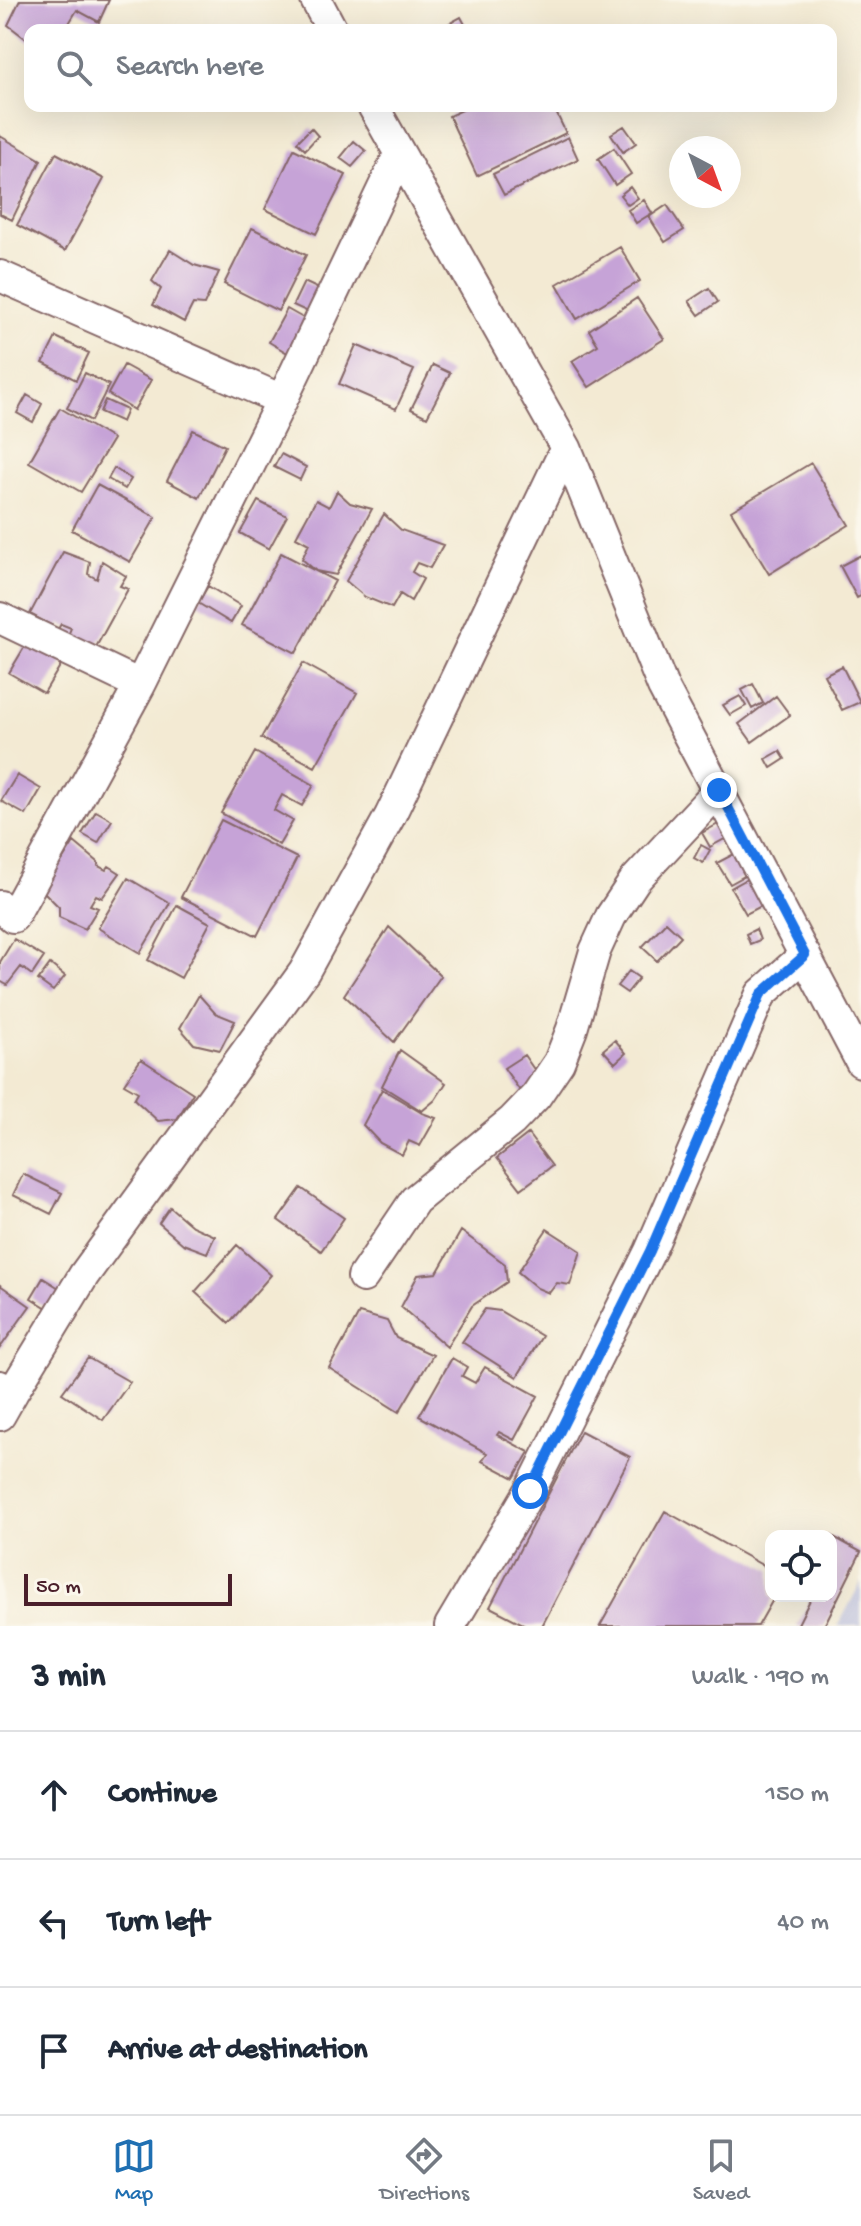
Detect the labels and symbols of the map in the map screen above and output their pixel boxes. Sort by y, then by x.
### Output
north arrow [669,136,741,208]
route end [701,772,737,808]
route start [512,1473,548,1509]
scale bar [24,1570,232,1606]

